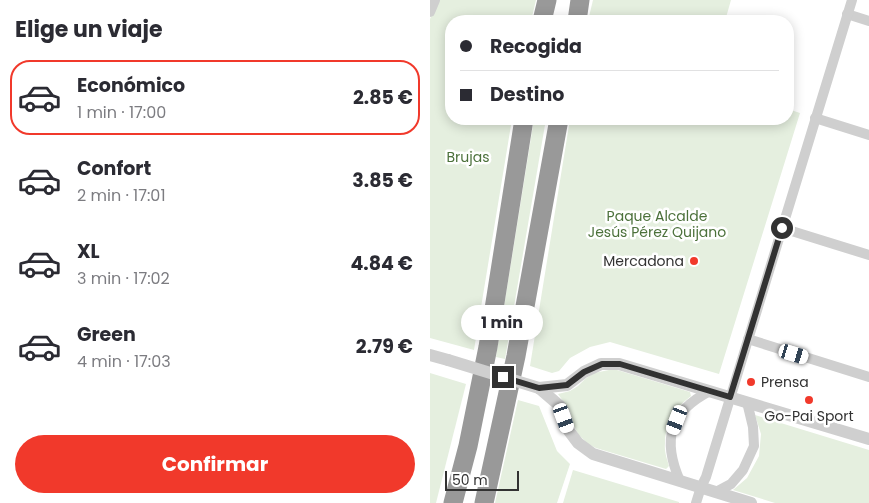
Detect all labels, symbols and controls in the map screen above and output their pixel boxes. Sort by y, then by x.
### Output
text: Elige un viaje [15,14,163,45]
text: Recogida [490,33,582,60]
text: Económico [77,72,185,99]
icon: car [17,75,62,120]
text: Destino [490,81,564,108]
text: 2.85 € [353,84,413,111]
text: 1 min · 17:00 [77,101,166,124]
park label: Brujas [446,147,490,167]
text: Confort [77,155,151,182]
icon: car [17,158,62,203]
text: 3.85 € [352,167,413,194]
text: 2 min · 17:01 [77,184,166,207]
park label: Paque Alcalde Jesús Pérez Quijano [588,206,726,242]
route start [771,217,793,239]
text: XL [77,238,100,265]
icon: car [17,241,62,286]
text: 4.84 € [350,250,413,277]
place label: Mercadona [603,251,684,271]
marker: Mercadona [688,255,700,267]
text: 3 min · 17:02 [77,267,170,290]
callout: 1 min [462,304,544,340]
text: 1 min [481,311,523,334]
text: Green [77,321,136,348]
icon: car [17,324,62,369]
text: 2.79 € [356,333,413,360]
car [777,342,810,366]
text: 4 min · 17:03 [77,350,171,373]
route end [492,366,514,388]
place label: Prensa [761,372,809,392]
marker: Prensa [745,376,757,388]
marker: Go-Pai Sport [803,394,815,406]
car [551,401,576,435]
car [664,403,689,437]
place label: Go-Pai Sport [764,406,854,426]
button: Confirmar [15,435,415,493]
scale bar [445,468,519,491]
text: 50 m [452,470,488,490]

